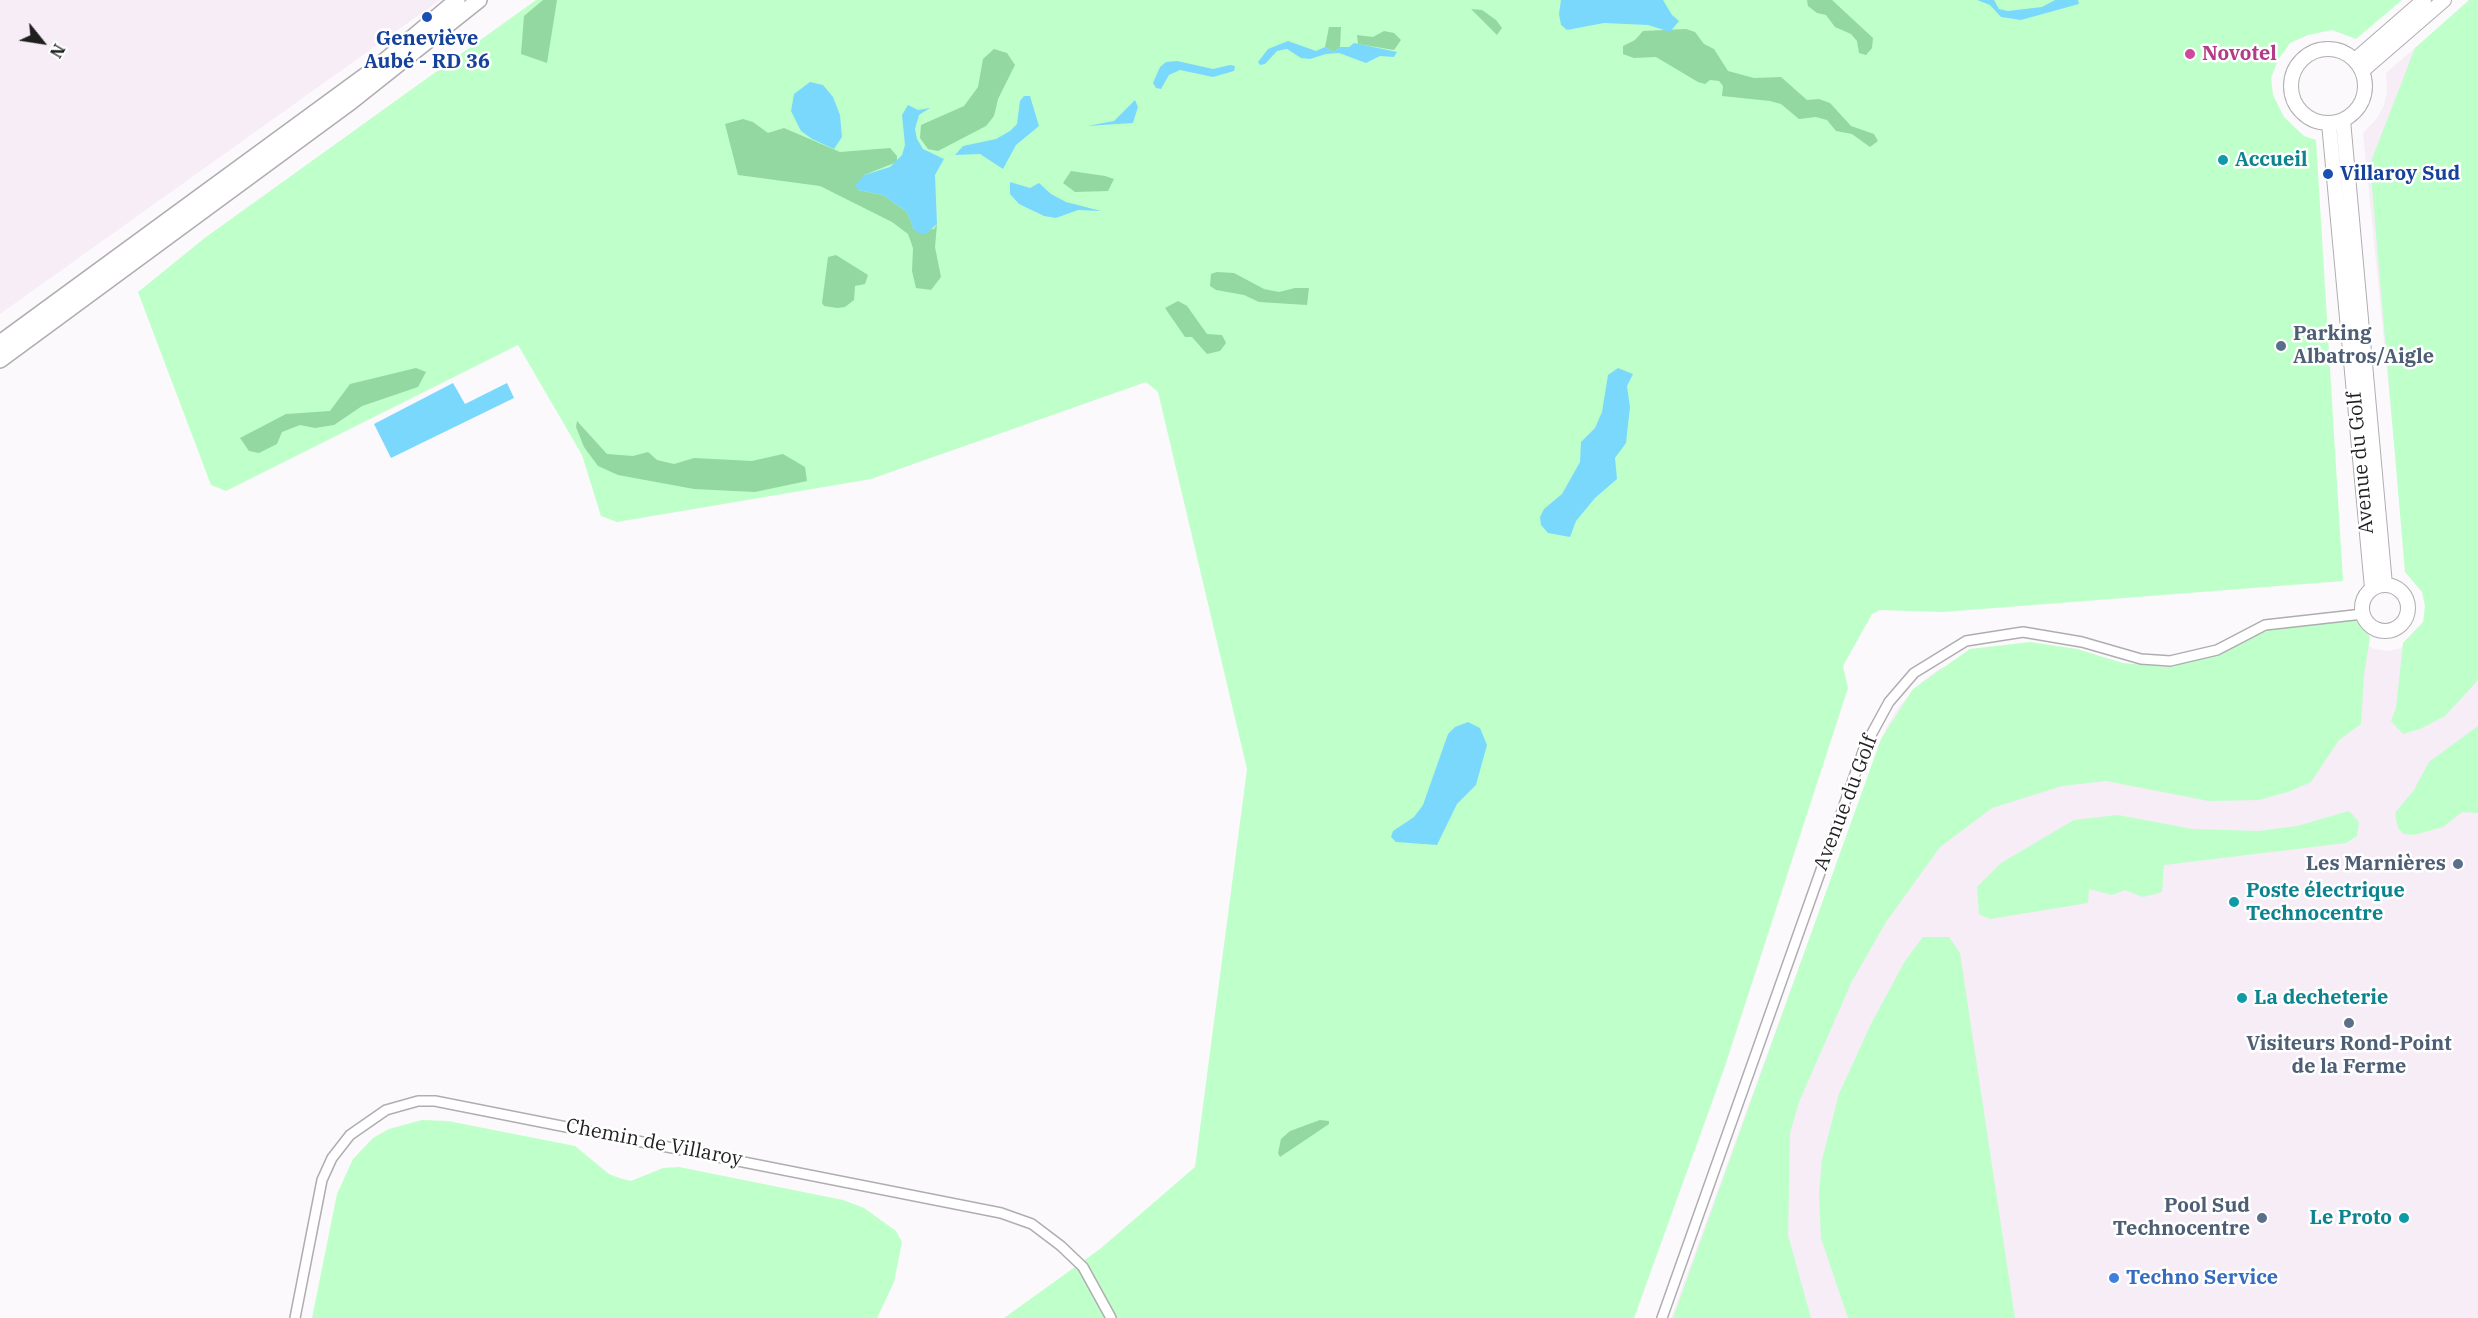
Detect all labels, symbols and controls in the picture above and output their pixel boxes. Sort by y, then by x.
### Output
marker: Geneviève Aubé - RD 36 [420,10,434,24]
north arrow [12,12,72,72]
place label: Geneviève Aubé - RD 36 [364,27,490,74]
text: N [46,41,69,61]
place label: Novotel [2202,42,2277,66]
marker: Novotel [2183,47,2197,61]
place label: Accueil [2235,148,2307,172]
marker: Accueil [2216,153,2230,167]
place label: Villaroy Sud [2340,162,2460,186]
marker: Villaroy Sud [2321,167,2335,181]
place label: Parking Albatros/Aigle [2293,322,2434,369]
marker: Parking Albatros/Aigle [2274,339,2288,353]
street label: Avenue du Golf [2343,391,2379,535]
street label: Avenue du Golf [1809,732,1883,874]
place label: Les Marnières [2306,852,2446,876]
marker: Les Marnières [2451,857,2465,871]
place label: Poste électrique Technocentre [2246,879,2405,926]
marker: Poste électrique Technocentre [2227,895,2241,909]
place label: La decheterie [2254,986,2388,1010]
marker: La decheterie [2235,991,2249,1005]
marker: Visiteurs Rond-Point de la Ferme [2342,1016,2356,1030]
place label: Visiteurs Rond-Point de la Ferme [2246,1032,2452,1079]
street label: Chemin de Villaroy [564,1114,744,1172]
place label: Pool Sud Technocentre [2113,1194,2250,1241]
place label: Le Proto [2310,1206,2392,1230]
marker: Pool Sud Technocentre [2255,1211,2269,1225]
marker: Le Proto [2397,1211,2411,1225]
place label: Techno Service [2126,1266,2278,1290]
marker: Techno Service [2107,1271,2121,1285]

